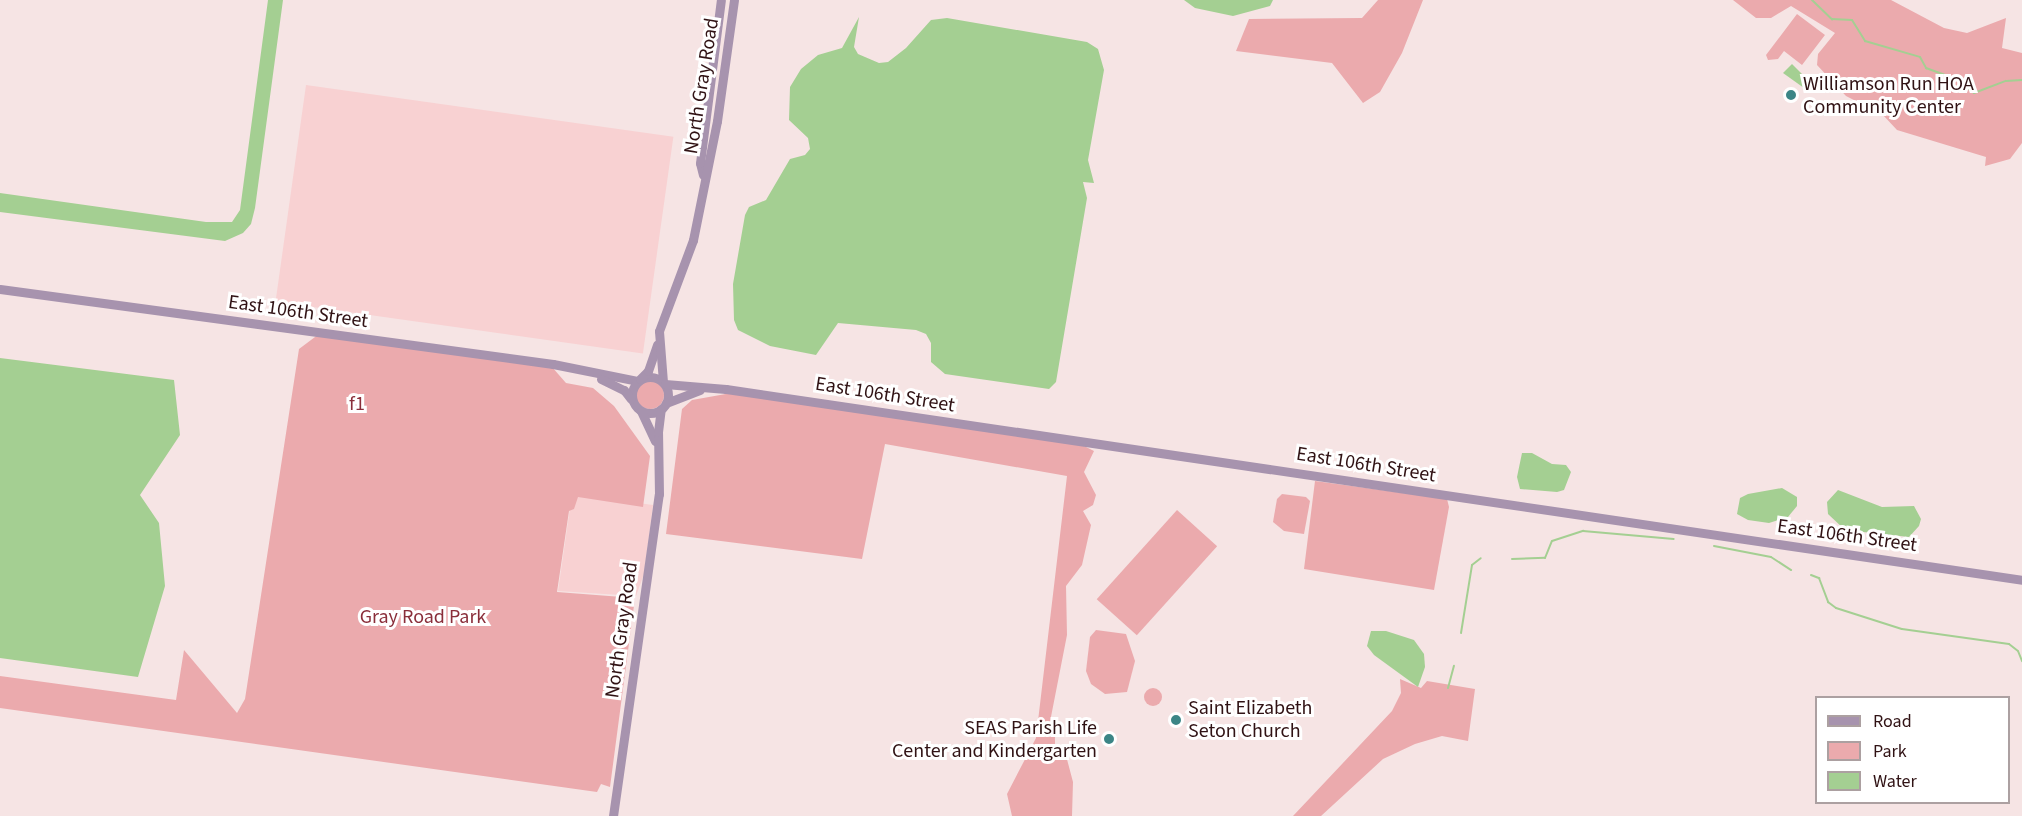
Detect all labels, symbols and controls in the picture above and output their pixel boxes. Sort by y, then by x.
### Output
street label: North Gray Road [679,16,725,156]
place label: Williamson Run HOA Community Center [1803,72,1974,119]
marker: Williamson Run HOA Community Center [1784,88,1798,102]
street label: East 106th Street [227,290,369,334]
street label: East 106th Street [814,372,956,418]
park label: f1 [349,392,365,416]
street label: East 106th Street [1295,442,1437,488]
street label: East 106th Street [1776,514,1918,558]
street label: North Gray Road [601,560,643,700]
park label: Gray Road Park [360,605,486,629]
place label: Saint Elizabeth Seton Church [1188,696,1312,743]
legend [1815,696,2010,804]
text: Road [1873,709,1912,734]
marker: Saint Elizabeth Seton Church [1169,713,1183,727]
place label: SEAS Parish Life Center and Kindergarten [892,716,1097,763]
marker: SEAS Parish Life Center and Kindergarten [1102,732,1116,746]
text: Park [1873,739,1907,764]
text: Water [1873,769,1917,794]

